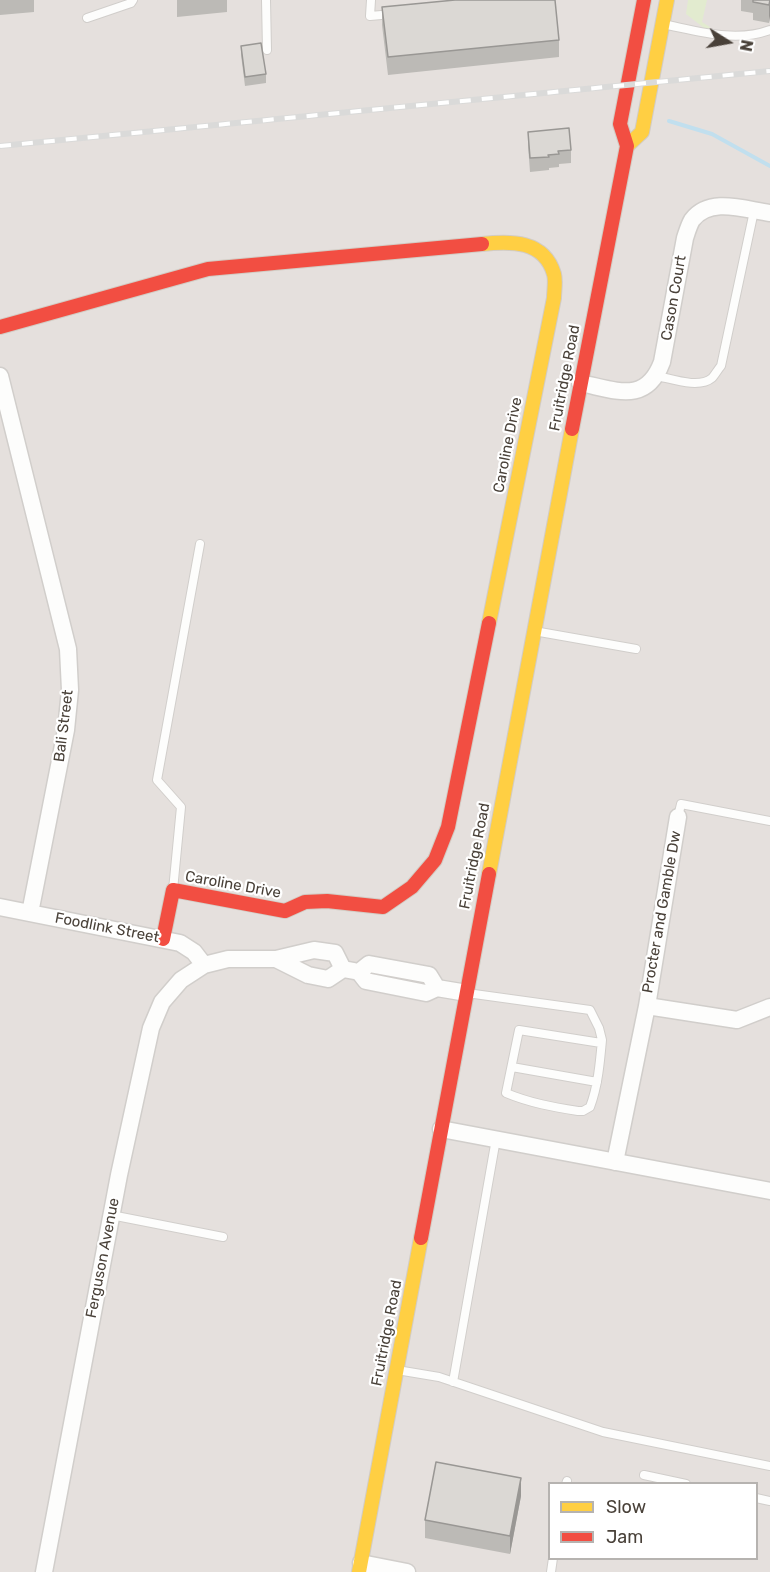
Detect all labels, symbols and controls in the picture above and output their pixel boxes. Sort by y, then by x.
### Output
north arrow [698,12,758,72]
text: N [736,38,757,53]
street label: Cason Court [658,254,690,342]
street label: Fruitridge Road [546,323,584,433]
street label: Caroline Drive [490,396,526,494]
street label: Bali Street [51,689,77,763]
street label: Fruitridge Road [456,801,494,911]
street label: Procter and Gamble Dw [639,829,685,995]
street label: Caroline Drive [184,868,282,902]
street label: Foodlink Street [53,909,161,947]
street label: Ferguson Avenue [83,1196,123,1320]
street label: Fruitridge Road [368,1278,406,1388]
legend [548,1482,758,1560]
text: Slow [606,1496,646,1518]
text: Jam [606,1526,643,1548]

